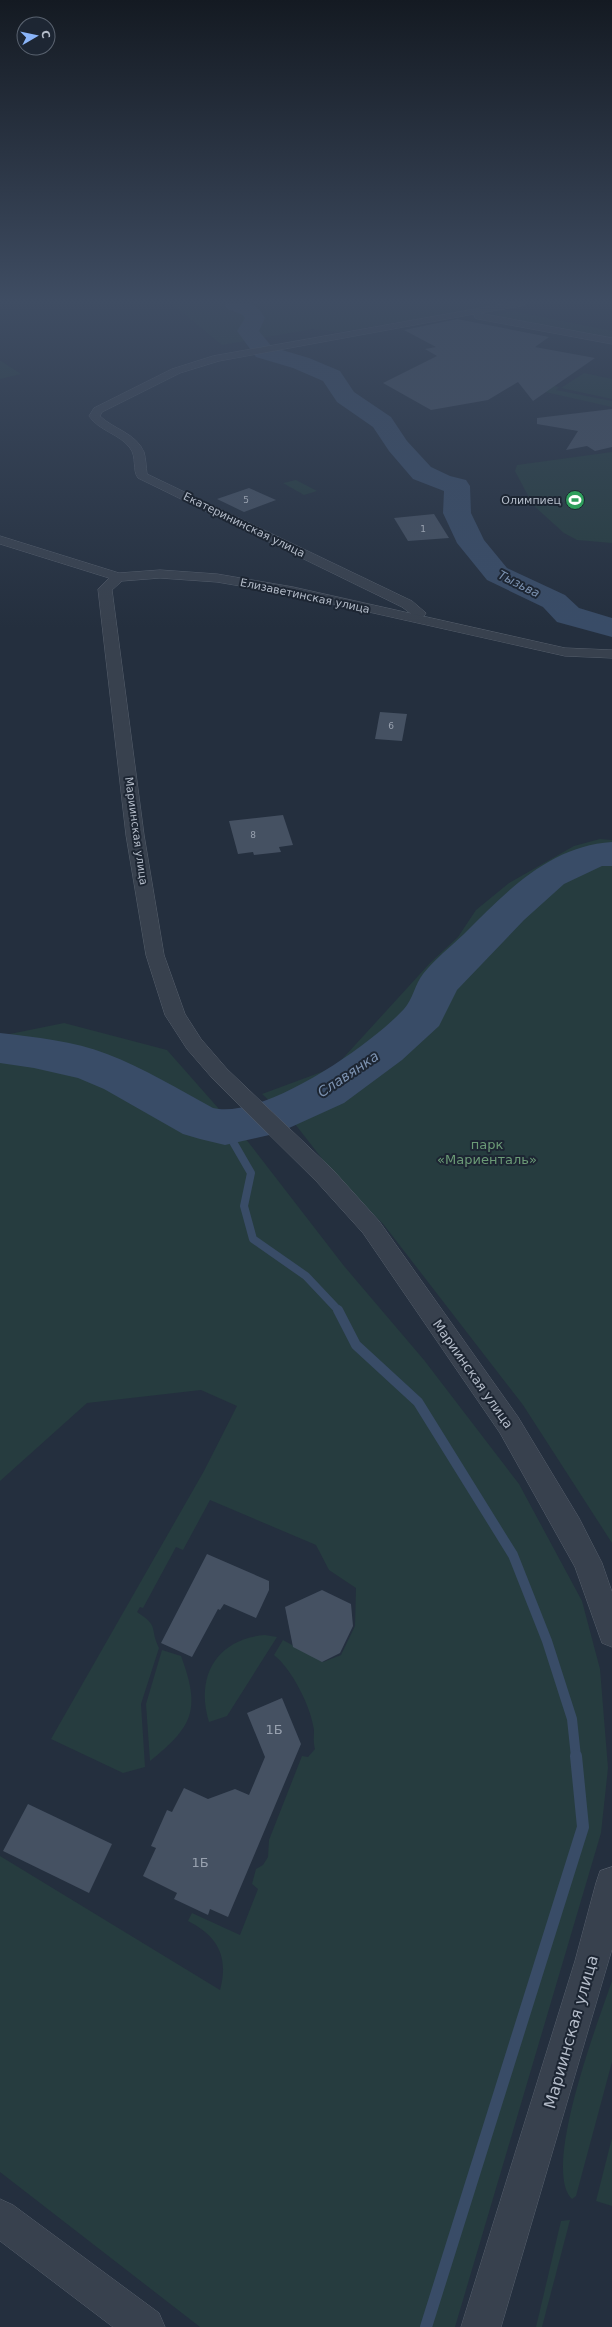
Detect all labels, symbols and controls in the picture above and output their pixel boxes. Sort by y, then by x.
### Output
north arrow [16,16,56,56]
text: С [38,30,52,40]
sports icon: Олимпиец [564,489,586,511]
street label: Екатерининская улица [181,490,307,560]
place label: Олимпиец [501,494,561,507]
house number: 5 [243,495,249,505]
house number: 1 [420,524,426,534]
water label: Тызьва [496,568,542,600]
street label: Елизаветинская улица [239,576,371,616]
house number: 6 [388,721,394,731]
street label: Мариинская улица [122,776,150,886]
house number: 8 [250,830,256,840]
water label: Славянка [314,1048,382,1100]
park label: парк «Мариенталь» [437,1137,537,1167]
street label: Мариинская улица [430,1317,516,1431]
house number: 1Б [265,1722,283,1737]
house number: 1Б [191,1855,209,1870]
street label: Мариинская улица [540,1953,602,2111]

